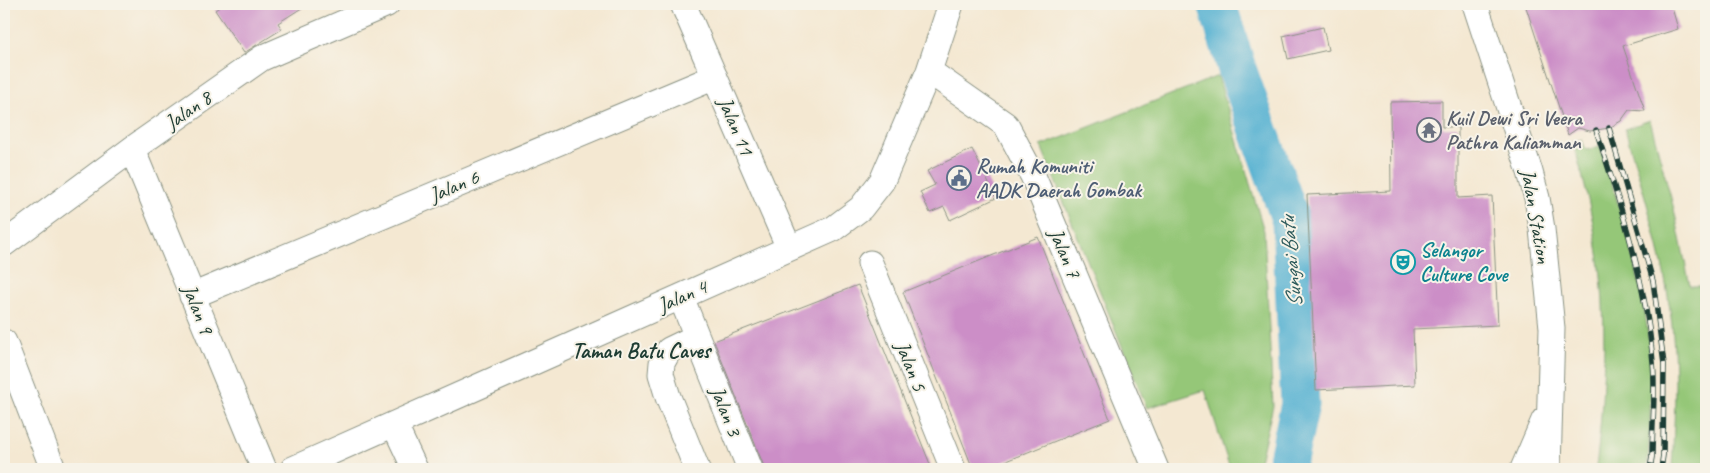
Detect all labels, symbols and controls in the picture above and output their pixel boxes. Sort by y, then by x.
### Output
street label: Jalan 8 [159,83,219,136]
street label: Jalan 11 [712,92,760,160]
place label: Kuil Dewi Sri Veera Pathra Kaliamman [1446,105,1583,155]
temple icon: Kuil Dewi Sri Veera Pathra Kaliamman [1416,117,1442,143]
place label: Rumah Komuniti AADK Daerah Gombak [976,153,1143,203]
street label: Jalan 6 [424,164,483,208]
public building icon: Rumah Komuniti AADK Daerah Gombak [946,165,972,191]
street label: Jalan Station [1515,166,1557,266]
water label: Sungai Batu [1273,212,1309,308]
street label: Jalan 7 [1043,223,1088,283]
place label: Selangor Culture Cove [1420,237,1510,287]
theatre icon: Selangor Culture Cove [1390,249,1416,275]
street label: Jalan 4 [652,273,713,319]
street label: Jalan 9 [176,279,220,339]
street label: Jalan 5 [889,336,933,396]
district label: Taman Batu Caves [572,337,713,365]
street label: Jalan 3 [704,381,748,441]

